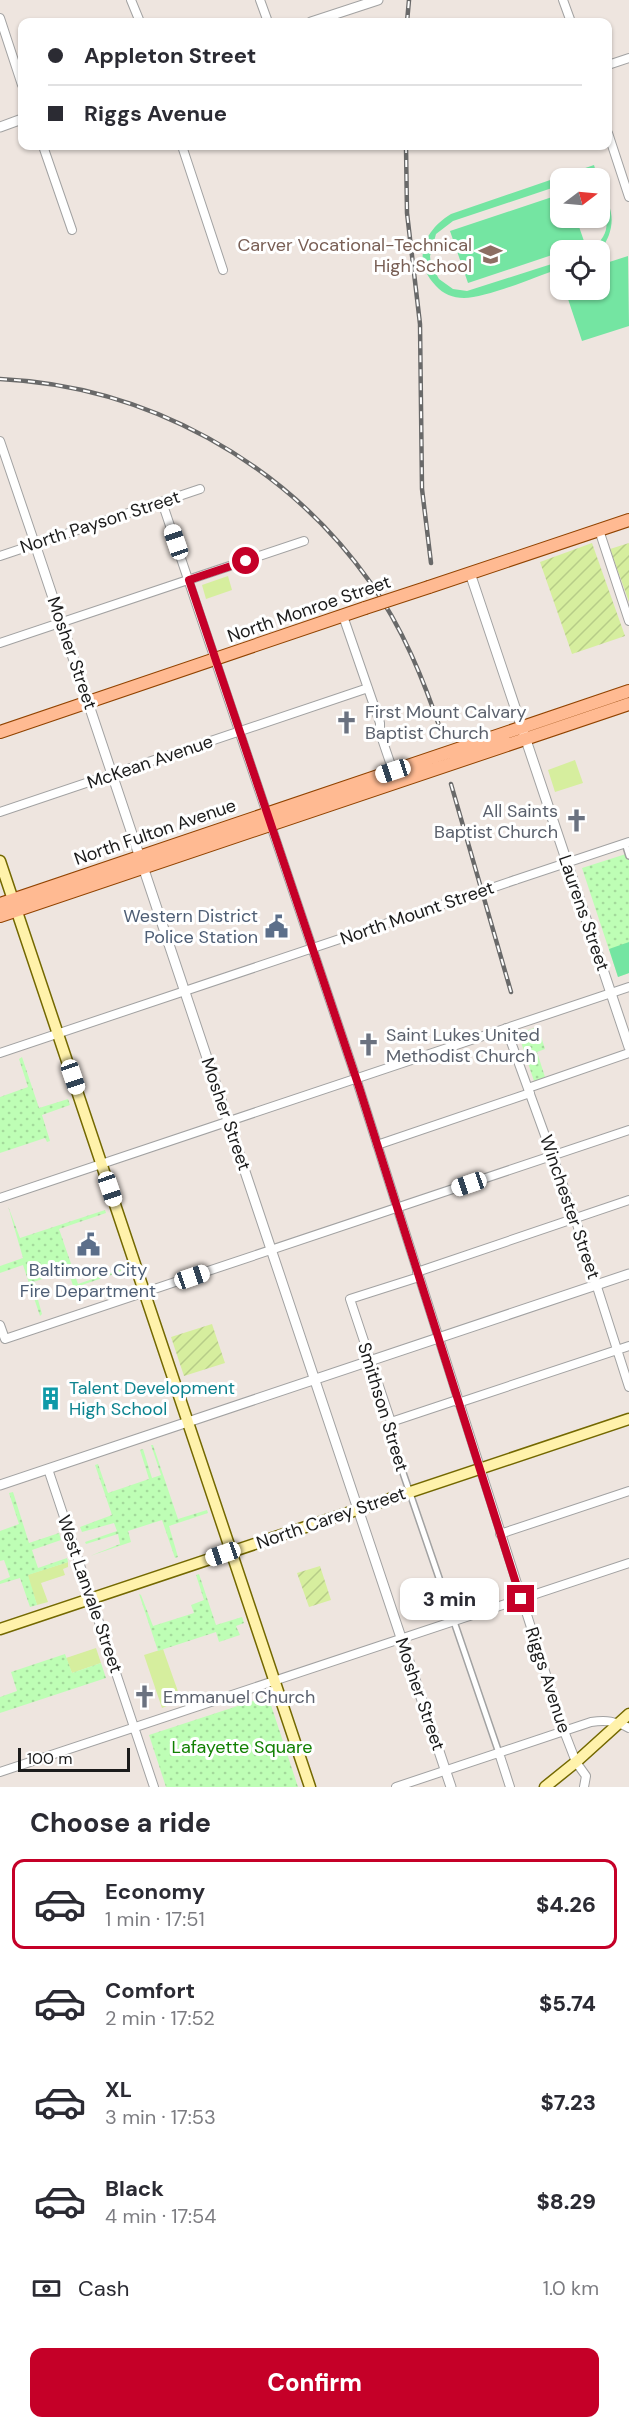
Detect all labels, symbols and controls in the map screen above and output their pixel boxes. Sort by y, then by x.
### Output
text: Appleton Street [84,41,256,70]
text: Riggs Avenue [84,99,227,128]
north arrow [550,168,610,228]
map controls [550,168,610,300]
place label: Carver Vocational-Technical High School [237,233,472,278]
button: locate [550,240,610,300]
school or university icon: Carver Vocational-Technical High School [477,242,503,268]
street label: North Payson Street [17,485,183,559]
car [162,522,190,562]
route start [232,547,259,574]
street label: North Monroe Street [224,570,394,648]
street label: Mosher Street [41,593,103,713]
place label: First Mount Calvary Baptist Church [365,700,527,745]
church icon: First Mount Calvary Baptist Church [334,709,360,735]
street label: McKean Avenue [84,729,216,795]
car [373,757,413,785]
street label: North Fulton Avenue [71,793,239,871]
place label: All Saints Baptist Church [434,799,558,844]
church icon: All Saints Baptist Church [563,808,589,834]
street label: Laurens Street [553,852,615,974]
street label: North Mount Street [337,875,497,951]
place label: Western District Police Station [123,904,258,949]
public building icon: Western District Police Station [263,913,289,939]
place label: Saint Lukes United Methodist Church [386,1023,540,1068]
church icon: Saint Lukes United Methodist Church [355,1032,381,1058]
street label: Mosher Street [195,1054,257,1174]
car [59,1057,87,1097]
street label: Winchester Street [534,1132,606,1282]
car [96,1169,124,1209]
car [449,1170,489,1198]
public building icon: Baltimore City Fire Department [75,1231,101,1257]
place label: Baltimore City Fire Department [20,1258,156,1303]
car [172,1263,212,1291]
street label: Smithson Street [352,1339,414,1475]
place label: Talent Development High School [69,1376,235,1421]
building icon: Talent Development High School [38,1385,64,1411]
street label: North Carey Street [253,1481,409,1555]
street label: West Lanvale Street [52,1512,128,1676]
car [203,1540,243,1568]
callout: 3 min [401,1578,500,1620]
route end [507,1585,534,1612]
text: 3 min [423,1586,476,1612]
street label: Riggs Avenue [520,1624,576,1736]
street label: Mosher Street [389,1634,451,1754]
church icon: Emmanuel Church [132,1684,158,1710]
place label: Emmanuel Church [163,1685,315,1709]
park label: Lafayette Square [172,1735,312,1759]
scale bar [18,1745,130,1772]
text: 100 m [27,1748,72,1769]
text: Choose a ride [30,1805,211,1840]
icon: car [33,1877,87,1931]
text: Economy [105,1877,205,1906]
text: $4.26 [536,1890,596,1919]
text: 1 min · 17:51 [105,1906,205,1932]
icon: car [33,1976,87,2030]
text: Comfort [105,1976,195,2005]
text: $5.74 [539,1989,596,2018]
text: 2 min · 17:52 [105,2005,215,2031]
icon: car [33,2075,87,2129]
text: XL [105,2075,132,2104]
text: $7.23 [540,2088,596,2117]
text: 3 min · 17:53 [105,2104,216,2130]
icon: car [33,2174,87,2228]
text: Black [105,2174,164,2203]
text: $8.29 [536,2187,596,2216]
text: 4 min · 17:54 [105,2203,216,2229]
icon: cash [30,2272,63,2305]
text: Cash [78,2274,129,2303]
text: 1.0 km [543,2275,599,2301]
button: Confirm [30,2348,599,2417]

